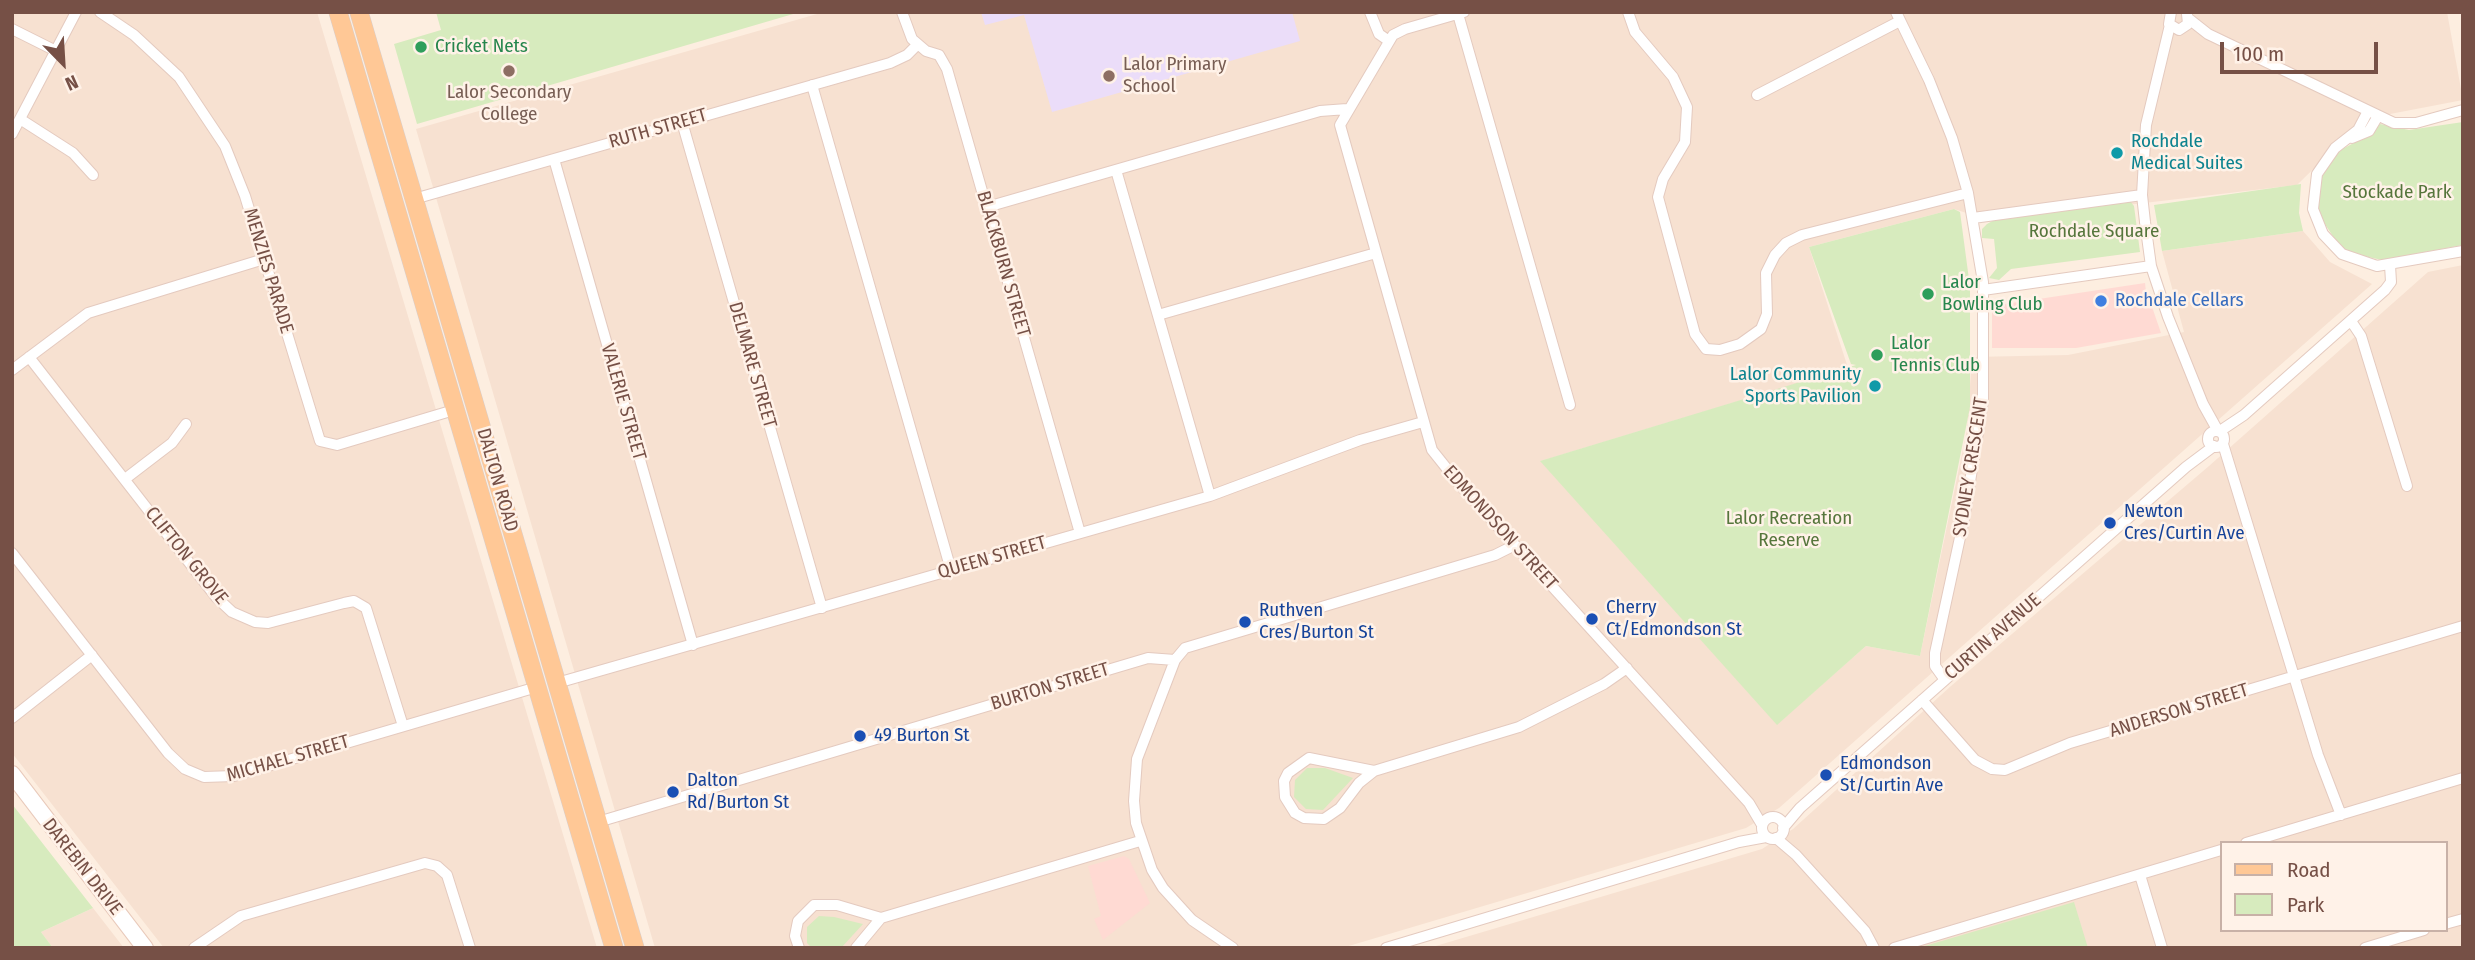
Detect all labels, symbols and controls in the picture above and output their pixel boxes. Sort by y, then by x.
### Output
north arrow [28,28,98,98]
scale bar [2223,28,2380,72]
place label: Cricket Nets [435,36,528,58]
marker: Cricket Nets [413,39,429,55]
text: 100 m [2233,41,2284,67]
place label: Lalor Primary School [1123,54,1226,98]
marker: Lalor Secondary College [501,63,517,79]
marker: Lalor Primary School [1101,68,1117,84]
text: N [62,70,82,95]
place label: Lalor Secondary College [447,82,571,126]
street label: RUTH STREET [606,104,710,154]
place label: Rochdale Medical Suites [2131,131,2243,175]
marker: Rochdale Medical Suites [2109,145,2125,161]
park label: Stockade Park [2342,182,2452,204]
street label: BLACKBURN STREET [971,188,1035,340]
street label: MENZIES PARADE [238,206,298,336]
park label: Rochdale Square [2029,221,2159,243]
place label: Lalor Bowling Club [1942,272,2043,316]
marker: Lalor Bowling Club [1920,286,1936,302]
place label: Rochdale Cellars [2115,290,2244,312]
marker: Rochdale Cellars [2093,293,2109,309]
street label: DELMARE STREET [723,299,781,431]
place label: Lalor Tennis Club [1891,333,1980,377]
street label: VALERIE STREET [595,341,651,463]
marker: Lalor Tennis Club [1869,347,1885,363]
place label: Lalor Community Sports Pavilion [1730,364,1861,408]
marker: Lalor Community Sports Pavilion [1867,378,1883,394]
street label: SYDNEY CRESCENT [1949,396,1993,538]
street label: DALTON ROAD [471,426,523,534]
street label: EDMONDSON STREET [1438,461,1562,595]
place label: Newton Cres/Curtin Ave [2124,501,2245,545]
street label: CLIFTON GROVE [140,503,232,609]
park label: Lalor Recreation Reserve [1726,508,1852,552]
marker: Newton Cres/Curtin Ave [2102,515,2118,531]
street label: QUEEN STREET [935,532,1049,584]
street label: CURTIN AVENUE [1940,589,2046,685]
place label: Cherry Ct/Edmondson St [1606,597,1742,641]
place label: Ruthven Cres/Burton St [1259,600,1374,644]
marker: Cherry Ct/Edmondson St [1584,611,1600,627]
marker: Ruthven Cres/Burton St [1237,614,1253,630]
street label: BURTON STREET [988,658,1112,716]
street label: ANDERSON STREET [2107,679,2251,743]
place label: 49 Burton St [874,725,970,747]
marker: 49 Burton St [852,728,868,744]
street label: MICHAEL STREET [224,731,352,787]
place label: Edmondson St/Curtin Ave [1840,753,1943,797]
marker: Edmondson St/Curtin Ave [1818,767,1834,783]
place label: Dalton Rd/Burton St [687,770,789,814]
marker: Dalton Rd/Burton St [665,784,681,800]
street label: DAREBIN DRIVE [37,814,127,920]
legend [2220,841,2447,932]
text: Road [2287,857,2331,883]
text: Park [2287,892,2324,918]

